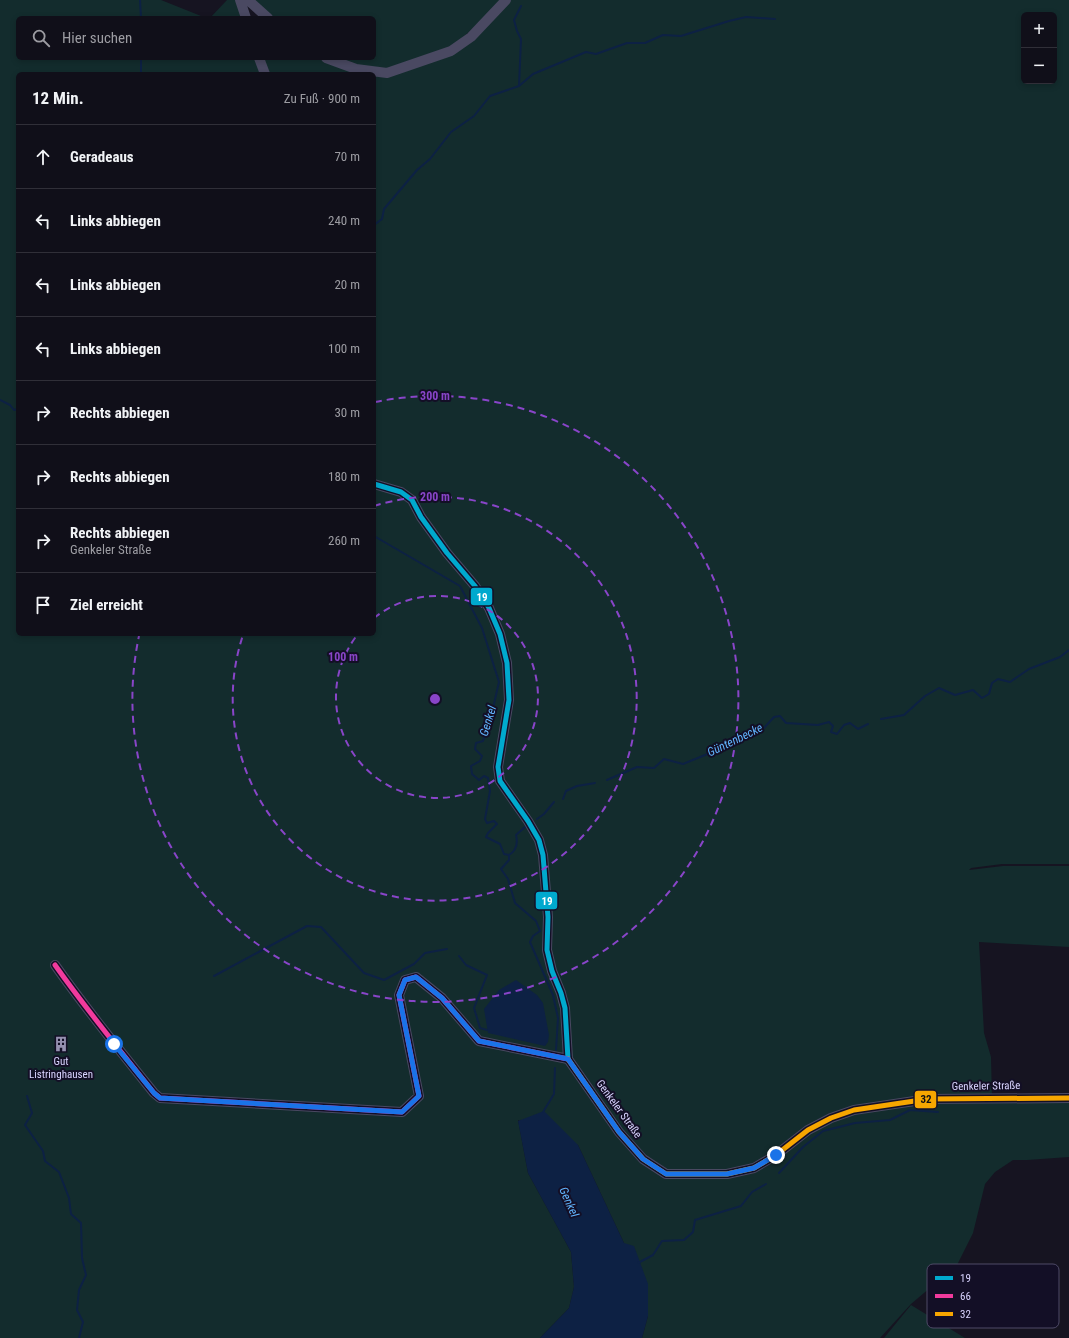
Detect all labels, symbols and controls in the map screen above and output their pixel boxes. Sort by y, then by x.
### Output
map controls [1021,12,1057,84]
button: + [1021,12,1057,48]
search box [16,16,376,60]
icon: search [30,27,52,49]
text: Hier suchen [62,29,132,47]
button: − [1021,48,1057,84]
text: 12 Min. [32,88,84,108]
text: Zu Fuß · 900 m [284,91,360,106]
icon: ahead [32,146,54,168]
text: Geradeaus [70,148,134,166]
text: 70 m [334,149,360,164]
icon: left [32,210,54,232]
text: Links abbiegen [70,212,161,230]
text: 240 m [328,213,360,228]
icon: left [32,274,54,296]
text: Links abbiegen [70,276,161,294]
text: 20 m [334,277,360,292]
icon: left [32,338,54,360]
text: Links abbiegen [70,340,161,358]
text: 100 m [328,341,360,356]
text: 300 m [420,389,450,403]
icon: right [32,402,54,424]
text: Rechts abbiegen [70,404,170,422]
text: 30 m [334,405,360,420]
icon: right [32,466,54,488]
text: Rechts abbiegen [70,468,170,486]
text: 180 m [328,469,360,484]
text: 200 m [420,490,450,504]
text: Rechts abbiegen [70,524,170,542]
icon: right [32,530,54,552]
text: 260 m [328,533,360,548]
text: Genkeler Straße [70,542,151,557]
line badge: 19 [470,587,493,606]
text: 19 [476,591,488,604]
icon: arrive [32,594,54,616]
text: Ziel erreicht [70,596,143,614]
text: 100 m [328,650,358,664]
centre of rings [428,692,442,706]
water label: Genkel [477,704,499,738]
water label: Güntenbecke [705,720,765,759]
line badge: 19 [535,891,558,910]
text: 19 [541,895,553,908]
building icon: Gut Listringhausen [52,1035,70,1053]
route start [105,1035,123,1053]
place label: Gut Listringhausen [29,1055,93,1081]
street label: Genkeler Straße [594,1077,644,1141]
street label: Genkeler Straße [951,1079,1021,1093]
line badge: 32 [914,1090,937,1109]
text: 32 [920,1093,932,1106]
route end [767,1146,785,1164]
water label: Genkel [556,1185,582,1219]
legend [927,1264,1059,1328]
text: 19 [960,1272,971,1285]
text: 66 [960,1290,971,1303]
text: 32 [960,1308,971,1321]

